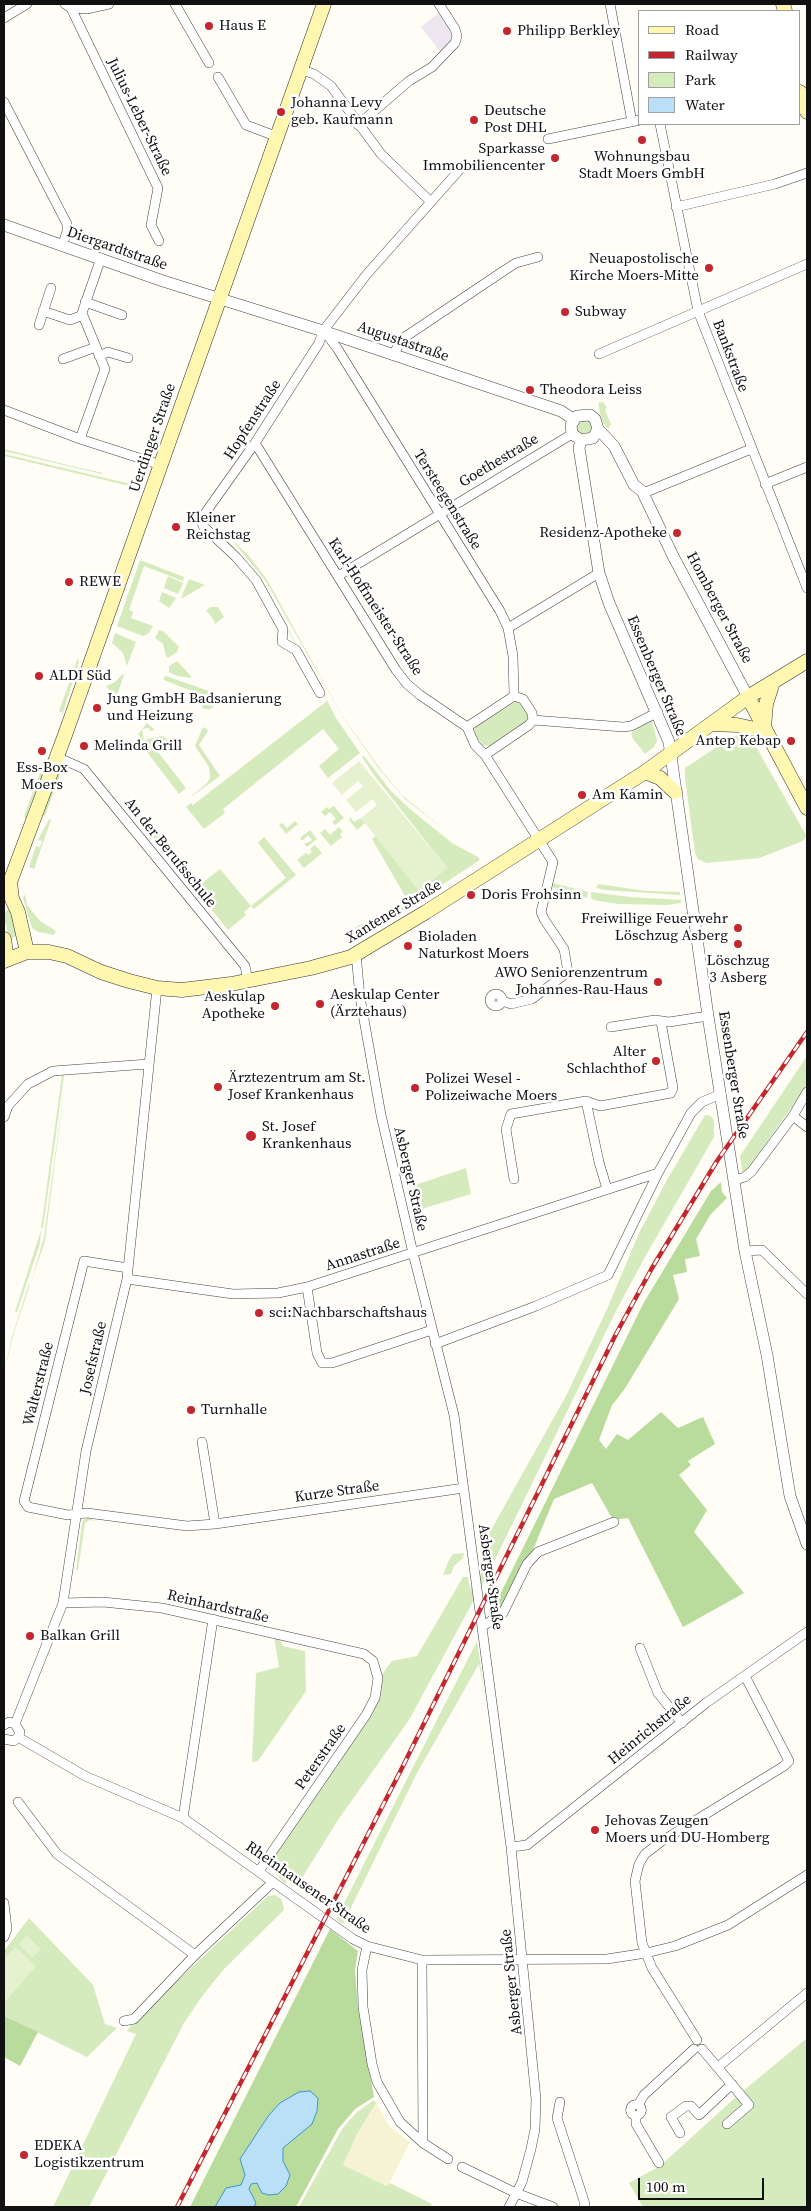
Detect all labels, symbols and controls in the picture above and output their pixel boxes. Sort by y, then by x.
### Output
legend [638,10,801,125]
place label: Haus E [219,17,266,35]
text: Road [685,19,719,40]
marker: Haus E [203,20,215,32]
place label: Philipp Berkley [517,22,620,40]
marker: Philipp Berkley [501,25,513,37]
text: Railway [685,44,738,65]
street label: Julius-Leber-Straße [103,55,175,179]
text: Park [685,69,716,90]
place label: Johanna Levy geb. Kaufmann [291,94,393,129]
text: Water [685,94,725,115]
place label: Deutsche Post DHL [484,102,547,137]
marker: Johanna Levy geb. Kaufmann [275,106,287,118]
marker: Deutsche Post DHL [468,114,480,126]
marker: Wohnungsbau Stadt Moers GmbH [636,134,648,146]
place label: Sparkasse Immobiliencenter [423,140,545,175]
place label: Wohnungsbau Stadt Moers GmbH [579,148,705,183]
marker: Sparkasse Immobiliencenter [549,152,561,164]
street label: Diergardtstraße [64,223,170,275]
place label: Neuapostolische Kirche Moers-Mitte [569,250,699,285]
marker: Neuapostolische Kirche Moers-Mitte [703,262,715,274]
place label: Subway [575,303,626,321]
marker: Subway [559,306,571,318]
street label: Bankstraße [708,317,752,395]
street label: Augustastraße [355,318,451,366]
street label: Hopfenstraße [220,377,286,463]
street label: Uerdinger Straße [126,381,180,495]
place label: Theodora Leiss [540,381,642,399]
marker: Theodora Leiss [524,384,536,396]
street label: Goethestraße [456,430,542,492]
street label: Tersteegenstraße [409,447,485,553]
place label: Kleiner Reichstag [186,509,251,544]
marker: Kleiner Reichstag [170,521,182,533]
place label: Residenz-Apotheke [539,524,667,542]
marker: Residenz-Apotheke [671,527,683,539]
street label: Karl-Hoffmeister-Straße [324,535,426,679]
street label: Homberger Straße [682,549,756,667]
place label: REWE [79,573,121,591]
marker: REWE [63,576,75,588]
street label: Essenberger Straße [622,613,690,739]
place label: ALDI Süd [49,667,111,685]
marker: ALDI Süd [33,670,45,682]
place label: Jung GmbH Badsanierung und Heizung [107,690,281,725]
marker: Jung GmbH Badsanierung und Heizung [91,702,103,714]
place label: Antep Kebap [695,732,781,750]
marker: Antep Kebap [785,735,797,747]
place label: Melinda Grill [94,737,182,755]
marker: Melinda Grill [78,740,90,752]
marker: Ess-Box Moers [36,745,48,757]
place label: Ess-Box Moers [16,759,68,794]
place label: Am Kamin [592,786,663,804]
marker: Am Kamin [576,789,588,801]
street label: An der Berufsschule [120,794,220,912]
street label: Xantener Straße [343,876,445,948]
place label: Doris Frohsinn [481,886,582,904]
marker: Doris Frohsinn [465,889,477,901]
place label: Freiwillige Feuerwehr Löschzug Asberg [581,910,728,945]
marker: Freiwillige Feuerwehr Löschzug Asberg [732,922,744,934]
place label: Bioladen Naturkost Moers [418,928,529,963]
marker: Löschzug 3 Asberg [732,938,744,950]
marker: Bioladen Naturkost Moers [402,940,414,952]
place label: Löschzug 3 Asberg [706,952,770,987]
place label: AWO Seniorenzentrum Johannes-Rau-Haus [495,964,648,999]
marker: AWO Seniorenzentrum Johannes-Rau-Haus [652,976,664,988]
place label: Aeskulap Center (Ärztehaus) [330,986,440,1021]
place label: Aeskulap Apotheke [202,988,265,1023]
marker: Aeskulap Center (Ärztehaus) [314,998,326,1010]
marker: Aeskulap Apotheke [269,1000,281,1012]
street label: Essenberger Straße [714,1010,752,1140]
place label: Alter Schlachthof [567,1043,646,1078]
marker: Alter Schlachthof [650,1055,662,1067]
place label: Ärztezentrum am St. Josef Krankenhaus [228,1069,366,1104]
place label: Polizei Wesel - Polizeiwache Moers [425,1070,557,1105]
marker: Ärztezentrum am St. Josef Krankenhaus [212,1081,224,1093]
marker: Polizei Wesel - Polizeiwache Moers [409,1082,421,1094]
place label: St. Josef Krankenhaus [262,1118,351,1153]
street label: Asberger Straße [389,1125,431,1233]
marker: St. Josef Krankenhaus [244,1129,258,1143]
street label: Annastraße [323,1234,403,1276]
place label: sci:Nachbarschaftshaus [269,1304,427,1322]
marker: sci:Nachbarschaftshaus [253,1307,265,1319]
street label: Josefstraße [77,1320,111,1396]
street label: Walterstraße [20,1340,58,1428]
place label: Turnhalle [201,1401,267,1419]
marker: Turnhalle [185,1404,197,1416]
street label: Kurze Straße [293,1477,381,1507]
street label: Asberger Straße [474,1523,506,1631]
street label: Reinhardstraße [165,1587,271,1627]
place label: Balkan Grill [40,1627,120,1645]
marker: Balkan Grill [24,1630,36,1642]
street label: Heinrichstraße [605,1691,695,1769]
street label: Peterstraße [292,1720,350,1794]
place label: Jehovas Zeugen Moers und DU-Homberg [605,1812,769,1847]
marker: Jehovas Zeugen Moers und DU-Homberg [589,1824,601,1836]
street label: Rheinhausener Straße [242,1838,374,1938]
street label: Asberger Straße [497,1928,527,2036]
place label: EDEKA Logistikzentrum [34,2137,144,2172]
marker: EDEKA Logistikzentrum [18,2149,30,2161]
scale bar [641,2168,767,2200]
text: 100 m [646,2176,686,2197]

